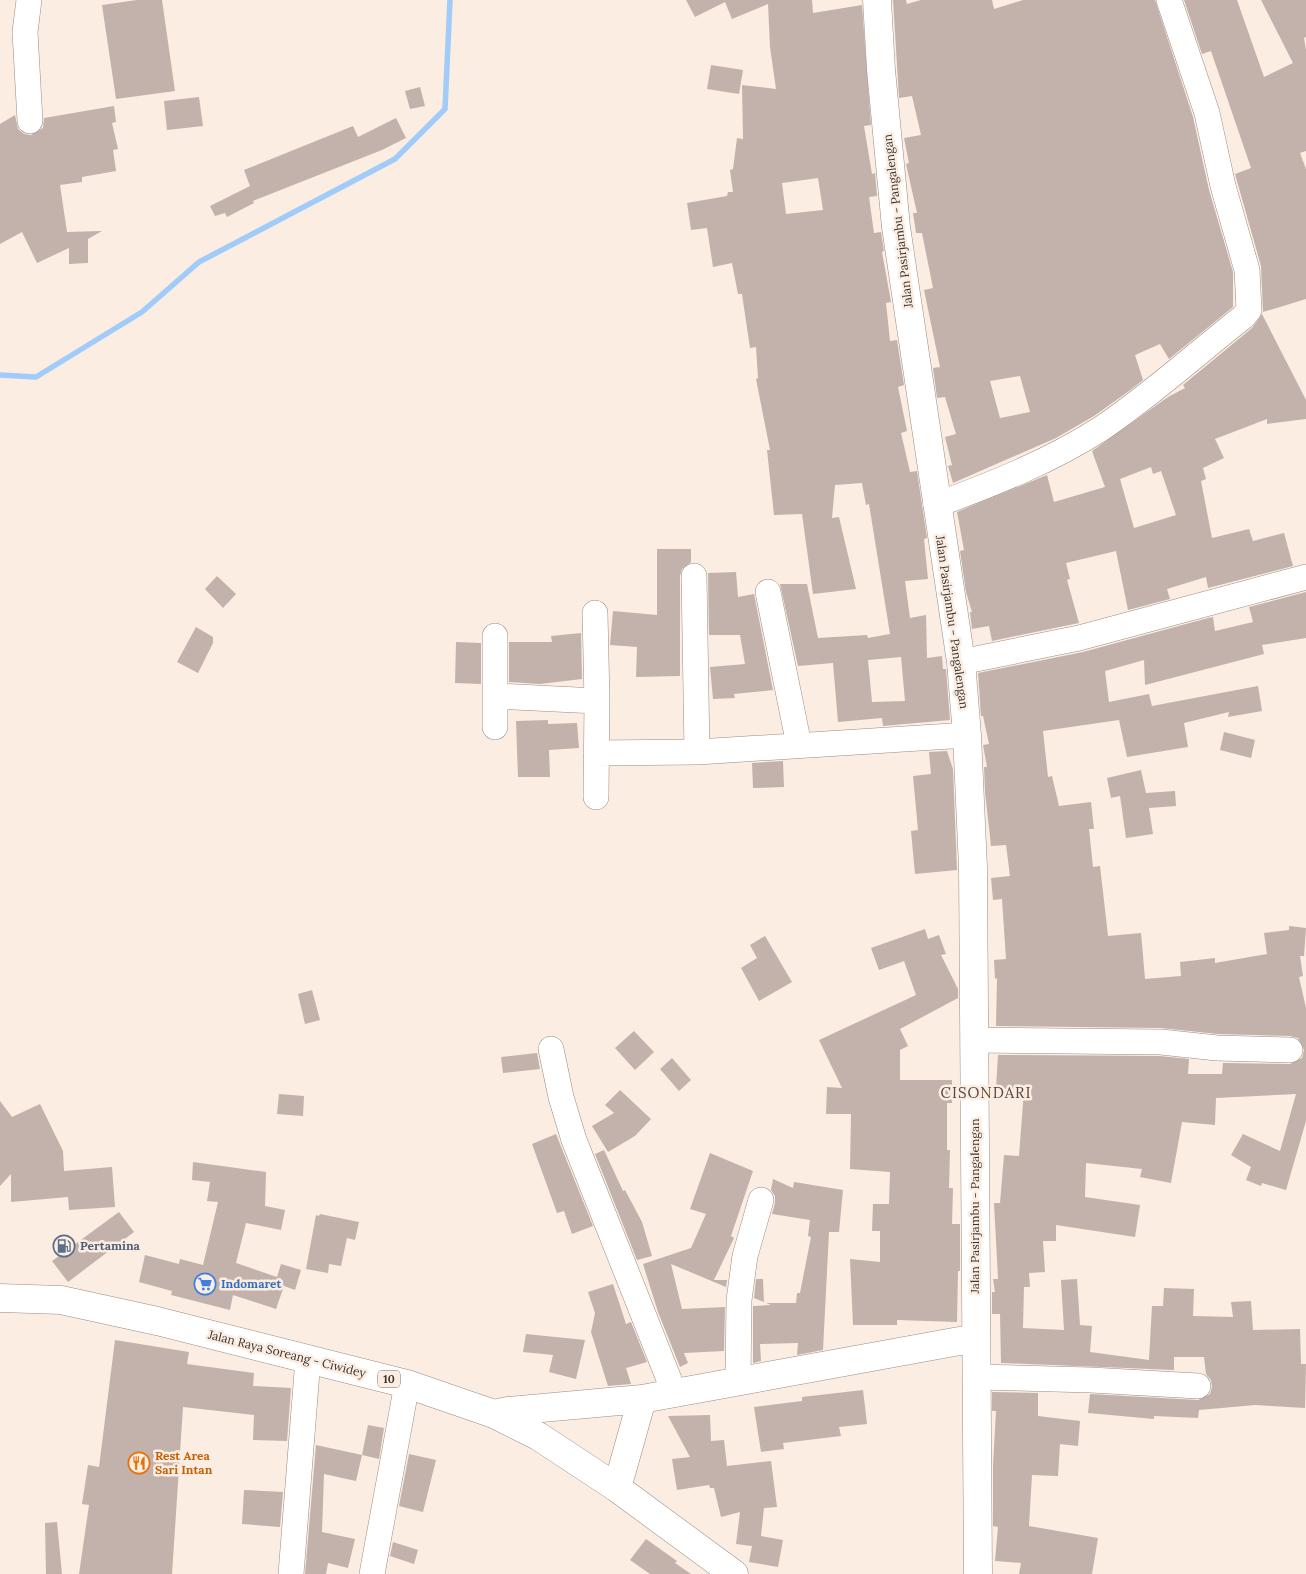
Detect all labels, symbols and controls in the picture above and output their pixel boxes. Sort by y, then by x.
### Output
street label: Jalan Pasirjambu - Pangalengan [879,133,916,310]
street label: Jalan Pasirjambu - Pangalengan [933,533,972,710]
district label: CISONDARI [941,1083,1032,1102]
street label: Jalan Pasirjambu - Pangalengan [967,1119,982,1294]
fuel station icon: Pertamina [52,1234,76,1258]
place label: Pertamina [80,1238,141,1253]
supermarket icon: Indomaret [193,1272,217,1296]
place label: Indomaret [221,1276,283,1291]
street label: Jalan Raya Soreang - Ciwidey [206,1326,368,1381]
road number: 10 [378,1370,400,1388]
place label: Rest Area Sari Intan [155,1448,213,1477]
restaurant icon: Rest Area Sari Intan [127,1451,151,1475]

